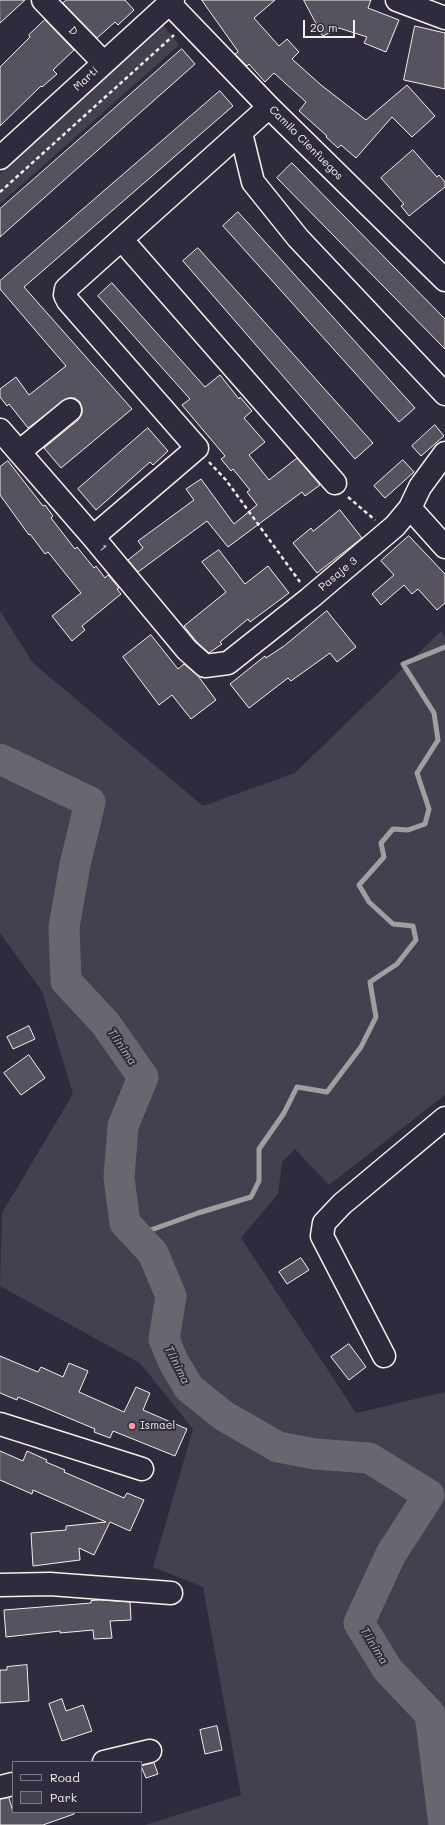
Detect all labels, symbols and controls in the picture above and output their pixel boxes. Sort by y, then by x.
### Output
scale bar [305,12,357,38]
text: 20 m [310,19,338,35]
street label: D [66,24,80,38]
street label: Martí [71,64,101,94]
street label: Camilo Cienfuegos [266,103,346,183]
street label: 1 [96,542,110,554]
street label: Pasaje 3 [316,554,360,594]
water label: Tíinima [104,1026,140,1068]
water label: Tíinima [161,1343,193,1387]
place label: Ismael [140,1419,175,1433]
marker: Ismael [127,1421,137,1431]
water label: Tíinima [357,1625,391,1667]
legend [12,1761,142,1813]
text: Road [50,1769,80,1785]
text: Park [50,1789,77,1805]

